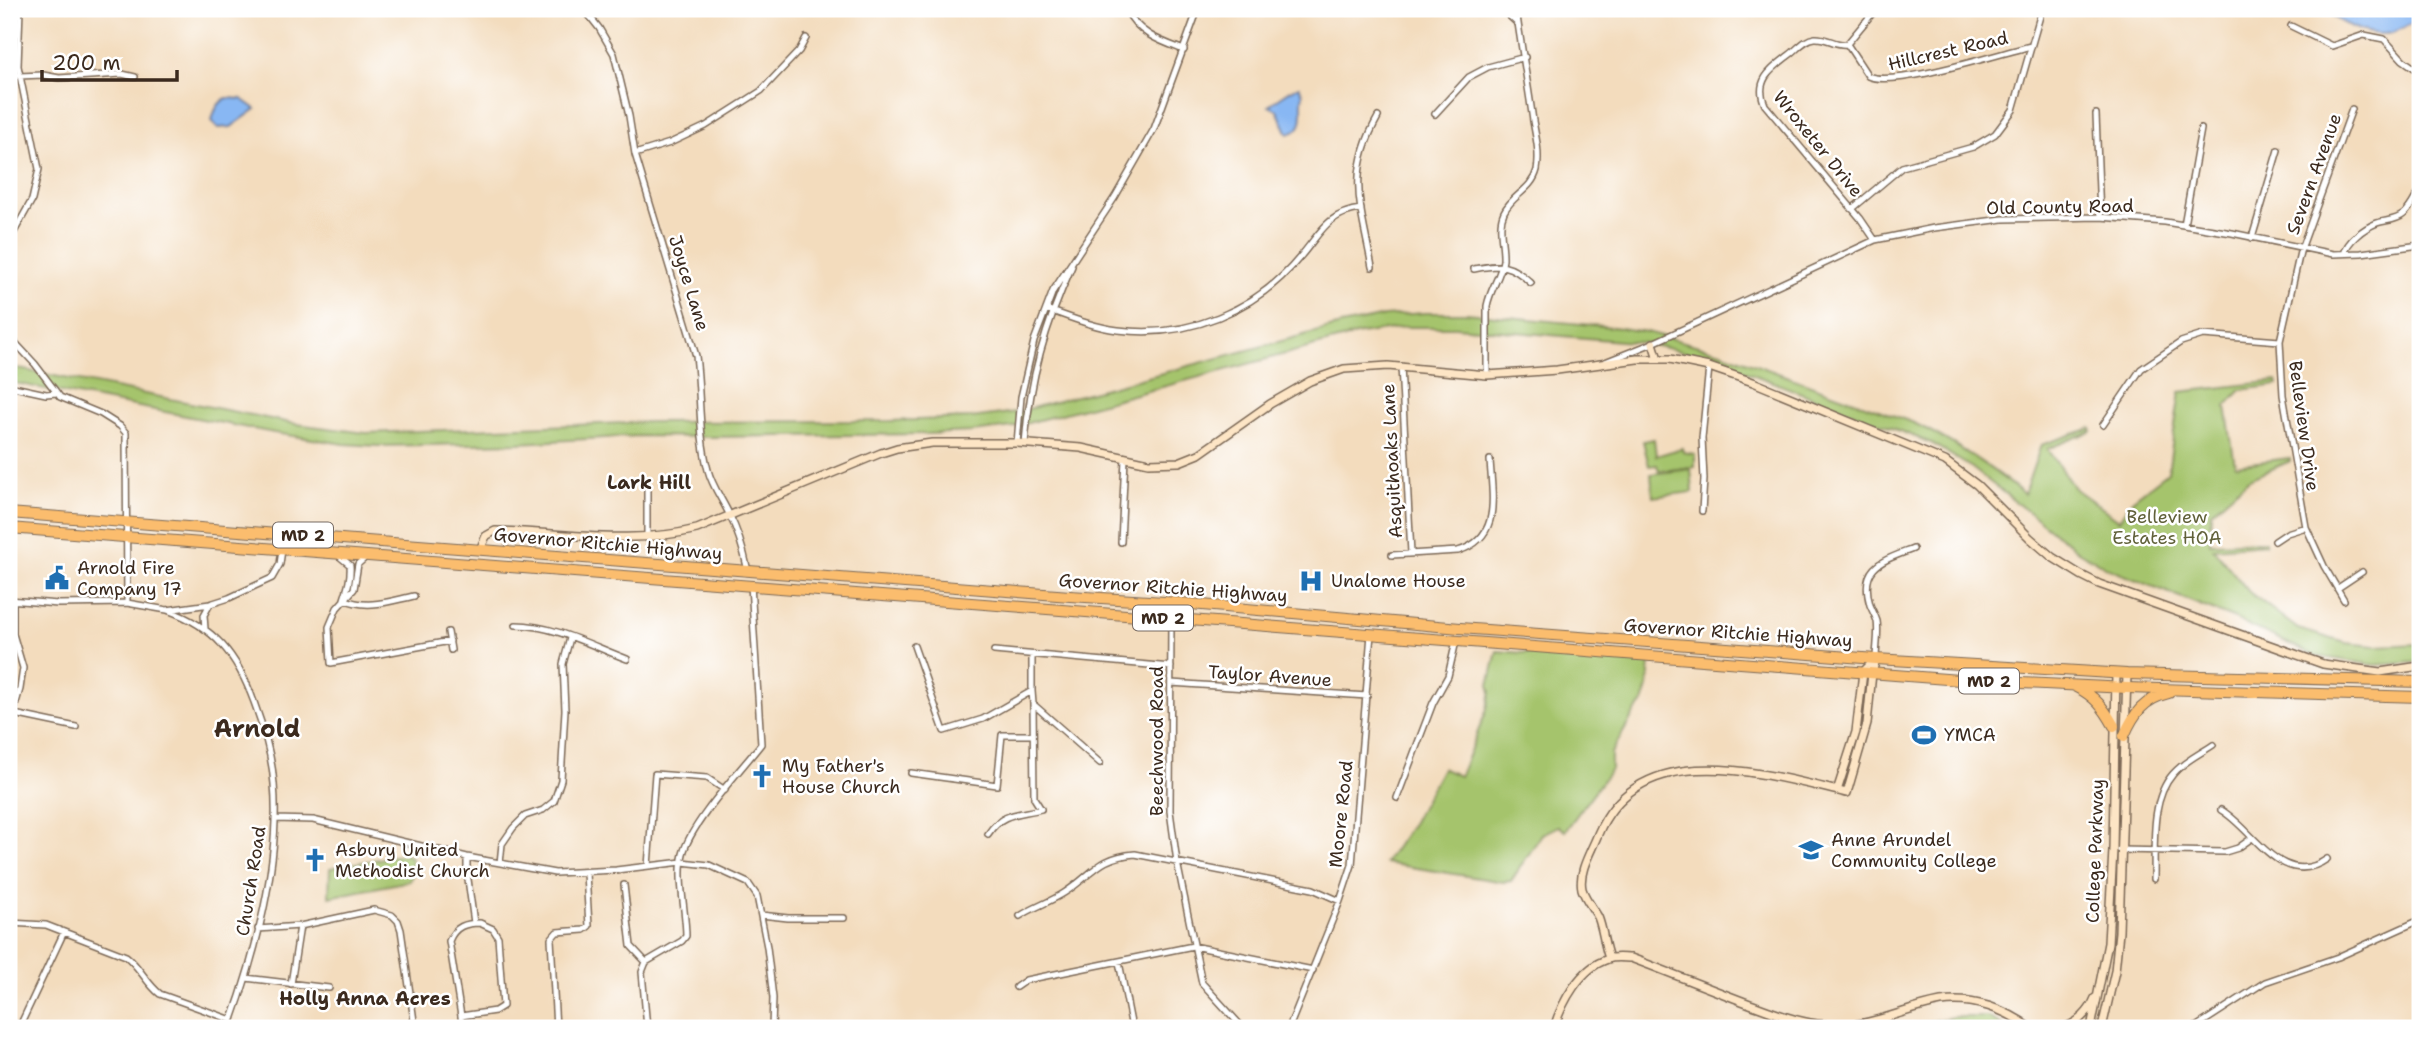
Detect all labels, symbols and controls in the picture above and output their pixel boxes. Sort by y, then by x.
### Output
street label: Hillcrest Road [1886,26,2010,76]
scale bar [42,38,177,82]
text: 200 m [52,49,121,77]
street label: Wroxeter Drive [1768,86,1868,202]
street label: Severn Avenue [2281,110,2347,238]
street label: Old County Road [1986,194,2134,220]
street label: Joyce Lane [663,232,715,334]
street label: Belleview Drive [2283,359,2325,493]
street label: Asquithoaks Lane [1376,383,1408,539]
district label: Lark Hill [607,470,691,495]
park label: Belleview Estates HOA [2112,505,2222,550]
road number: MD 2 [273,522,333,548]
street label: Governor Ritchie Highway [493,522,723,566]
place label: Arnold Fire Company 17 [77,556,182,601]
public building icon: Arnold Fire Company 17 [43,564,71,592]
hospital icon: Unalome House [1297,567,1325,595]
street label: Governor Ritchie Highway [1058,568,1288,608]
place label: Unalome House [1331,569,1466,593]
road number: MD 2 [1133,606,1193,631]
street label: Governor Ritchie Highway [1623,613,1853,653]
street label: Taylor Avenue [1207,660,1333,692]
street label: Beechwood Road [1145,666,1169,816]
road number: MD 2 [1959,668,2019,694]
district label: Arnold [214,713,300,745]
sports icon: YMCA [1910,721,1938,749]
place label: YMCA [1944,723,1996,747]
place label: My Father's House Church [782,754,901,799]
street label: Moore Road [1323,759,1359,869]
church icon: My Father's House Church [748,762,776,790]
street label: College Parkway [2080,778,2110,924]
street label: Church Road [230,824,272,938]
place label: Anne Arundel Community College [1831,828,1997,873]
school or university icon: Anne Arundel Community College [1797,836,1825,864]
place label: Asbury United Methodist Church [335,838,490,883]
church icon: Asbury United Methodist Church [301,846,329,874]
district label: Holly Anna Acres [279,986,451,1011]

